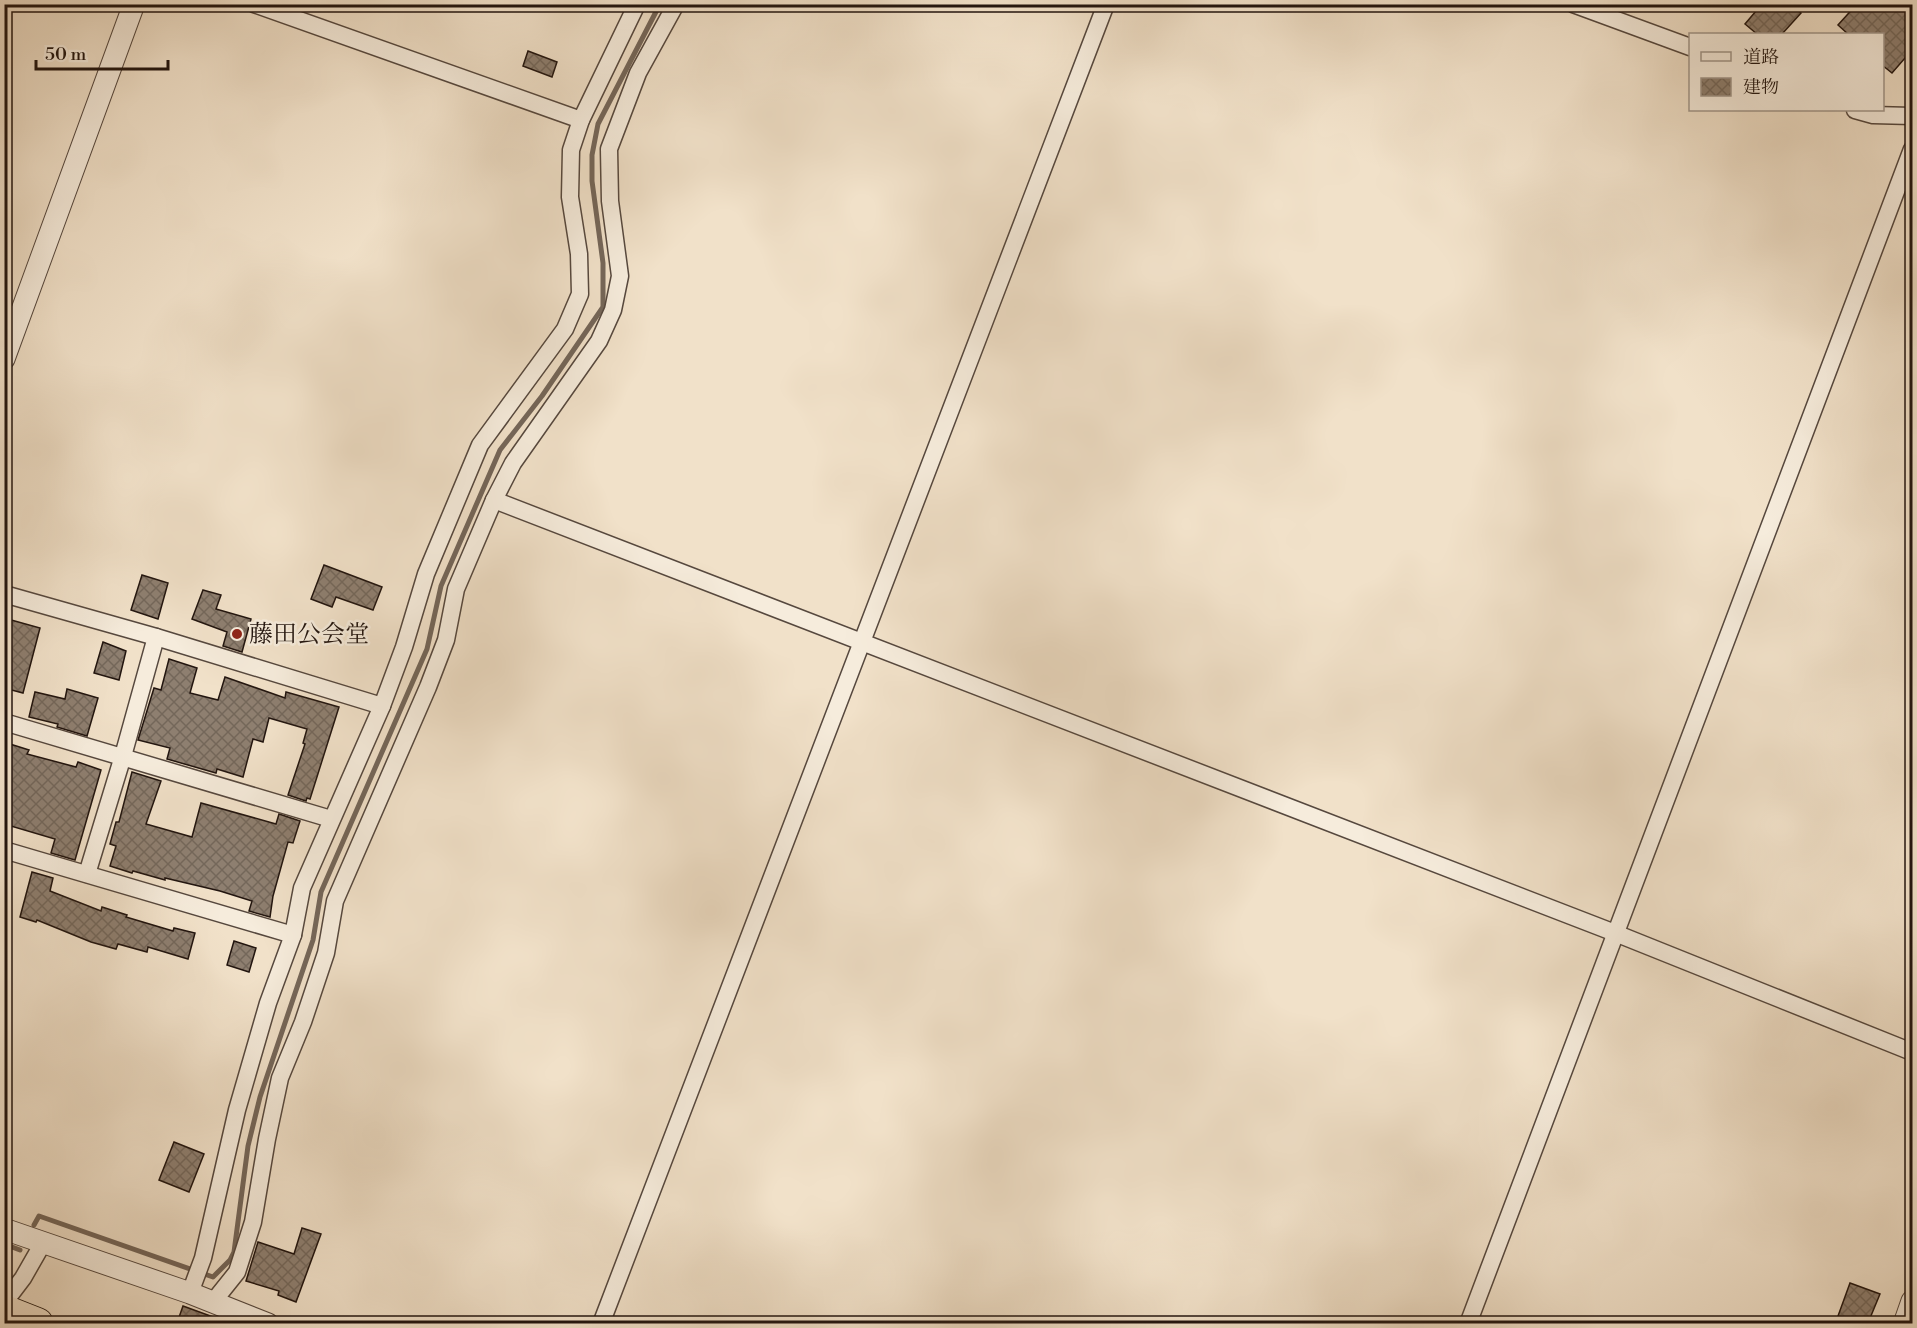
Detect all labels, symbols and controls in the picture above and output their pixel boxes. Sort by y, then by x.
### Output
scale bar [36,33,168,71]
legend [1689,33,1884,111]
text: 50 m [45,43,87,66]
text: 道路 [1743,46,1779,69]
text: 建物 [1743,76,1779,99]
place label: 藤田公会堂 [249,620,369,650]
marker: 藤田公会堂 [230,627,244,641]

